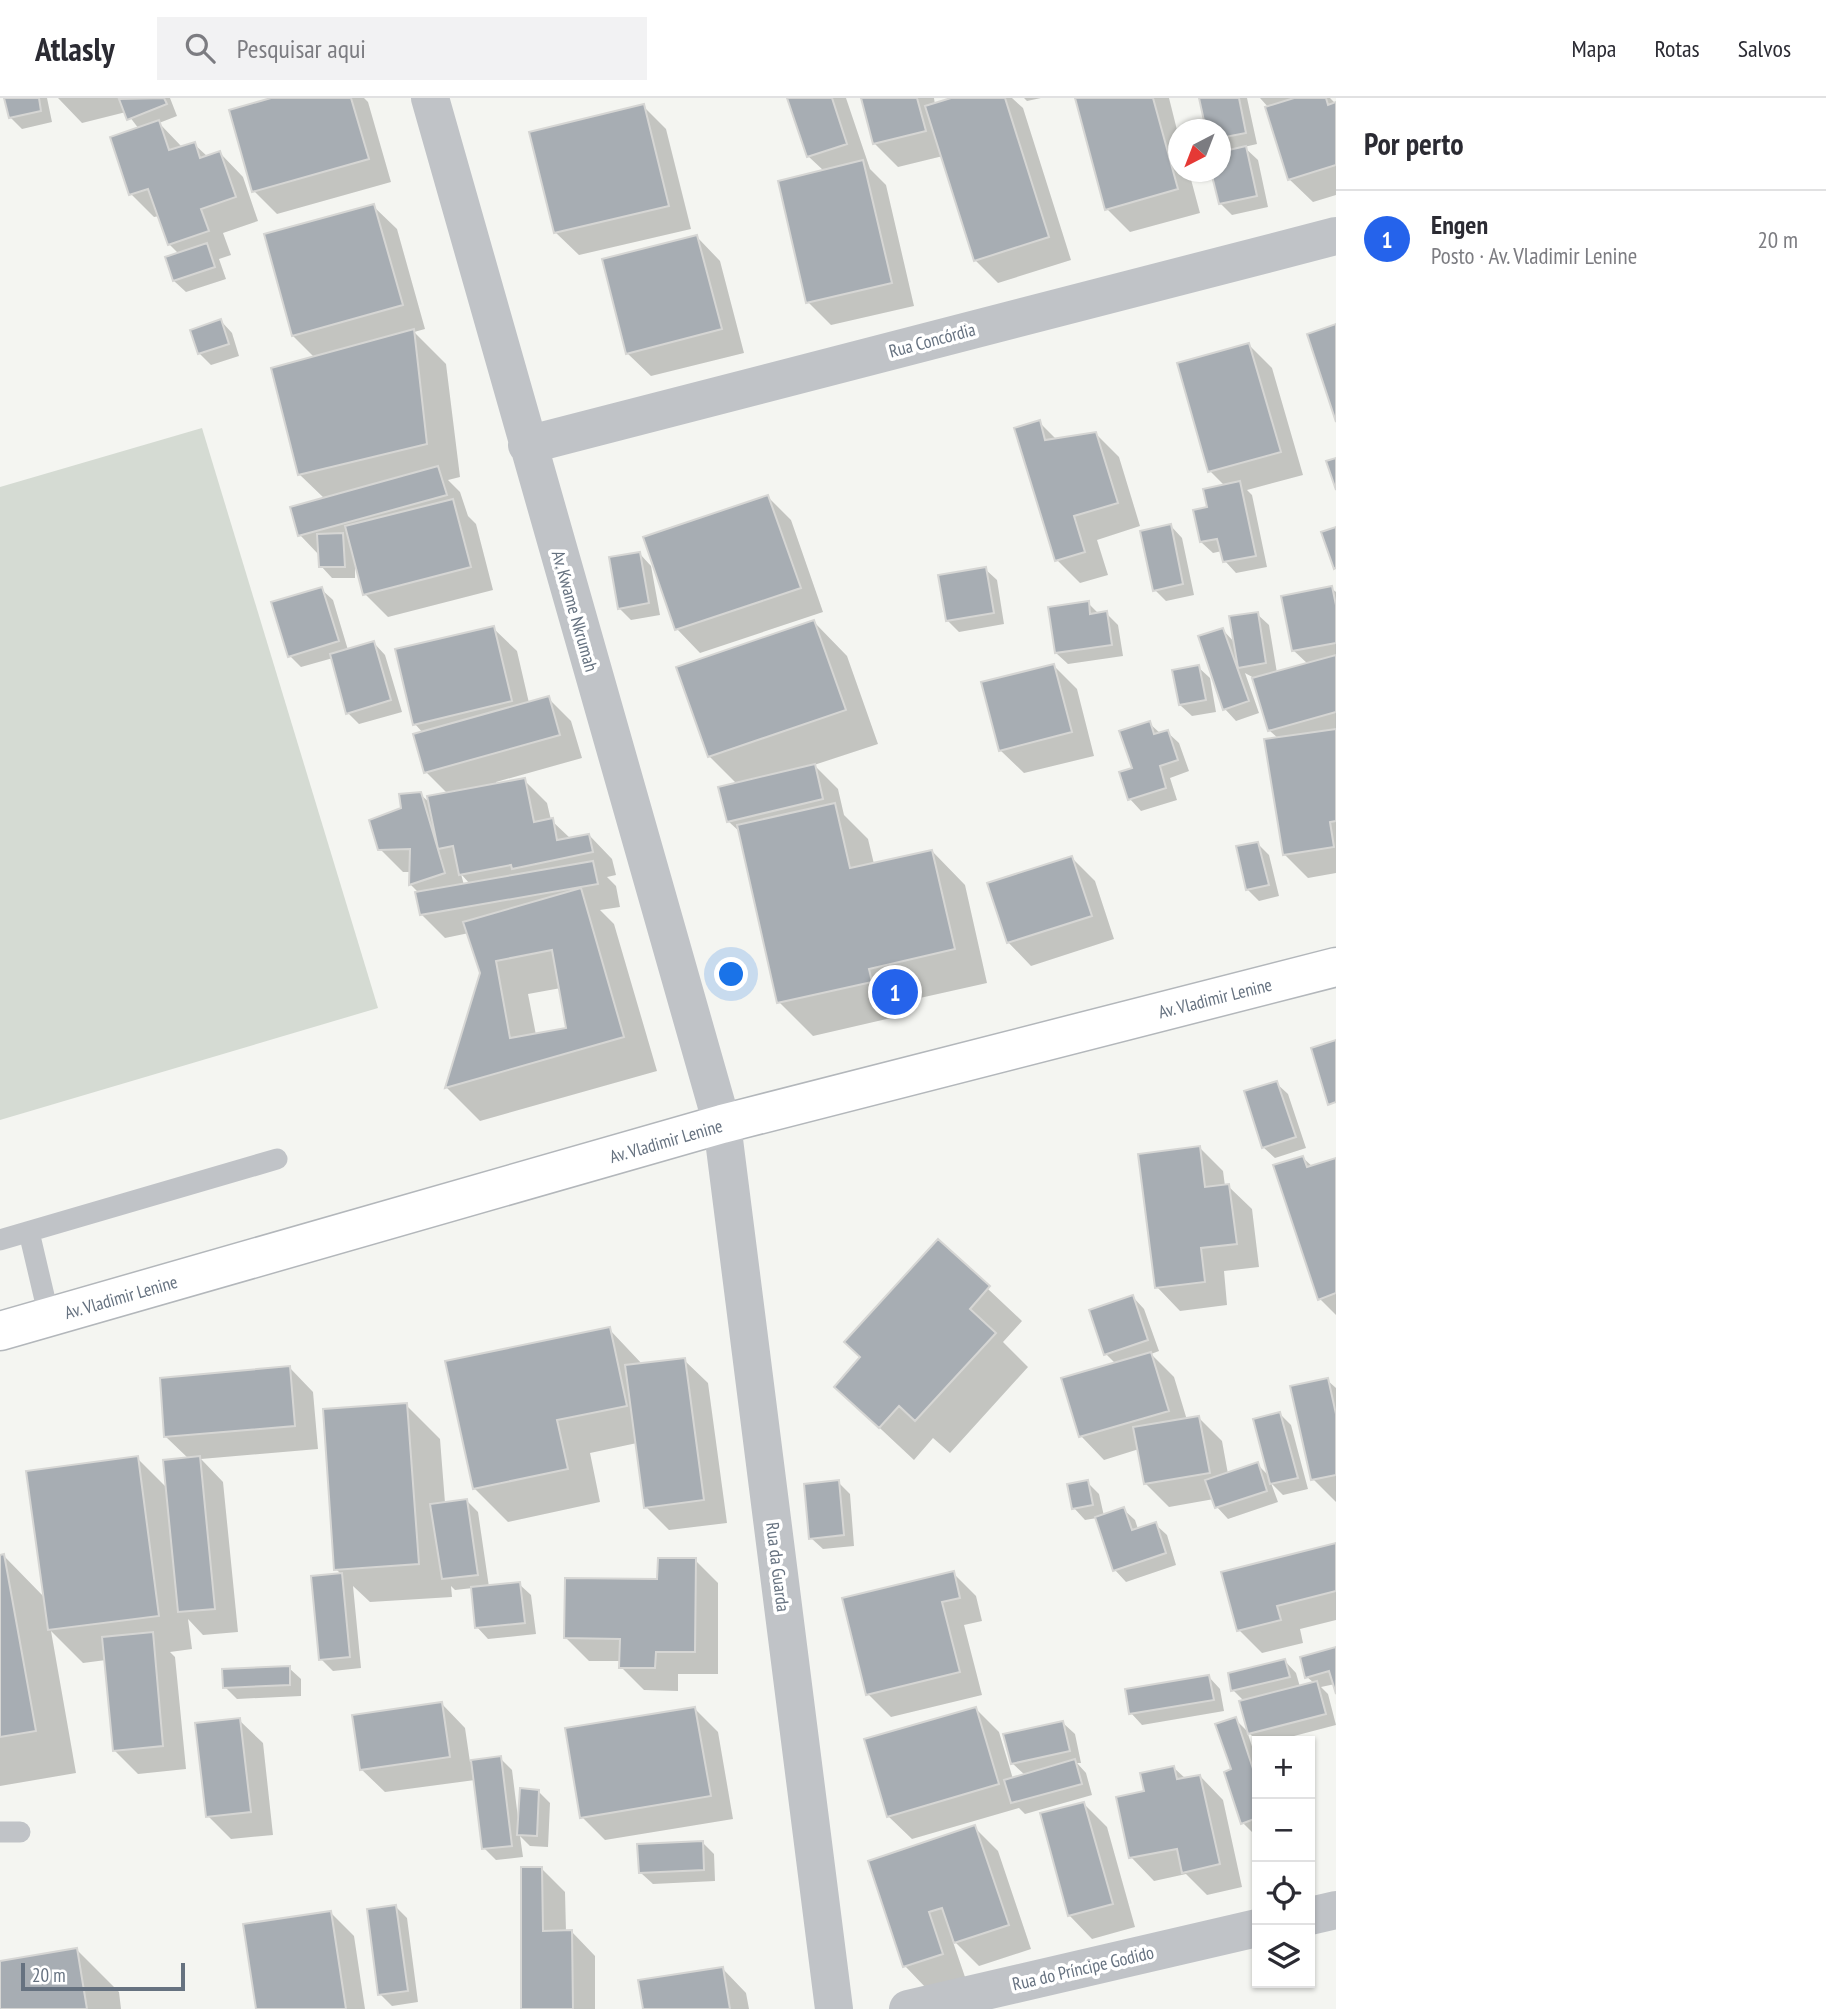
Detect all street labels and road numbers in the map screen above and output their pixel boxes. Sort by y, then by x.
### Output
street label: Rua Concórdia [886,317,978,363]
street label: Av. Kwame Nkrumah [547,548,603,674]
street label: Av. Vladimir Lenine [1156,973,1274,1023]
street label: Av. Vladimir Lenine [607,1114,725,1168]
street label: Av. Vladimir Lenine [62,1270,180,1324]
street label: Rua da Guarda [761,1521,795,1613]
street label: Rua do Príncipe Godido [1010,1940,1156,1995]

